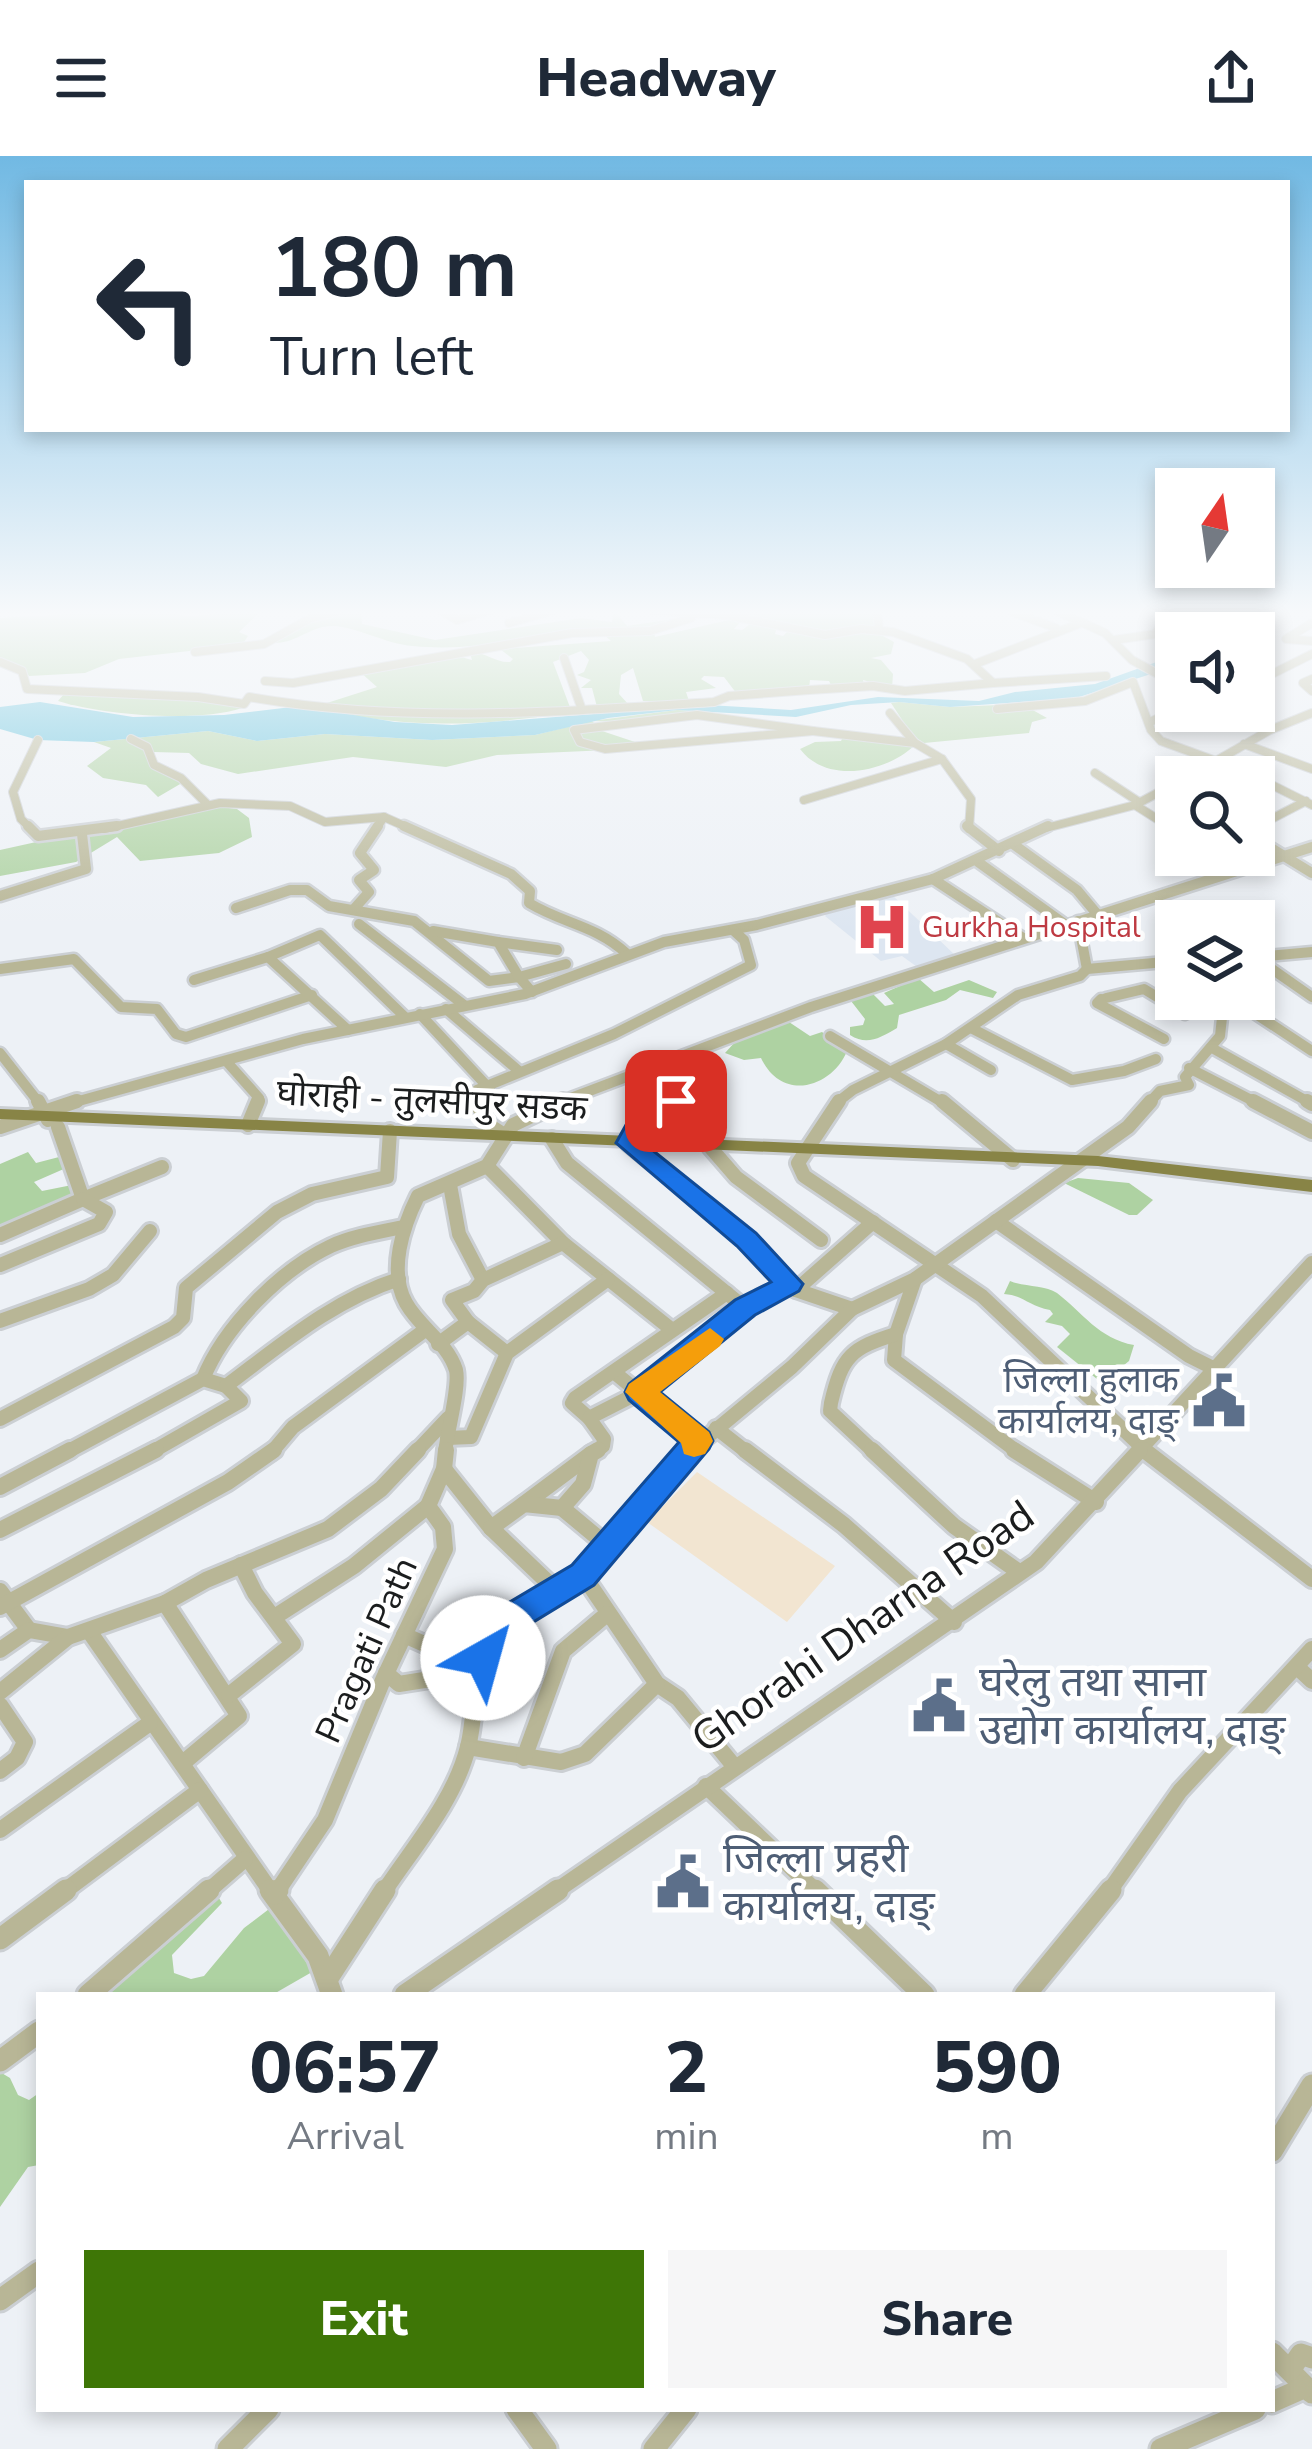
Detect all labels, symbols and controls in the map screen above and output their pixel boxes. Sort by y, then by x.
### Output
text: Headway [536,41,776,115]
icon: menu [48,45,114,111]
icon: share [1198,45,1264,111]
text: 180 m [270,211,518,326]
icon: left [72,228,228,384]
text: Turn left [270,320,473,394]
north arrow [1155,468,1275,588]
map controls [1155,468,1275,1020]
button: sound [1155,612,1275,732]
button: search [1155,756,1275,876]
hospital icon: Gurkha Hospital [853,898,911,956]
button: layers [1155,900,1275,1020]
place label: Gurkha Hospital [922,907,1141,948]
pin [625,1050,727,1152]
street label: घोराही - तुलसीपुर सडक [275,1068,590,1134]
icon: arrive [643,1068,709,1134]
place label: जिल्ला हुलाक कार्यालय, दाङ् [998,1356,1180,1446]
public building icon: जिल्ला हुलाक कार्यालय, दाङ् [1190,1372,1248,1430]
street label: Ghorahi Dharna Road [680,1487,1046,1767]
street label: Pragati Path [304,1549,430,1751]
position arrow [420,1595,546,1721]
place label: घरेलु तथा साना उद्योग कार्यालय, दाङ् [979,1654,1287,1759]
public building icon: घरेलु तथा साना उद्योग कार्यालय, दाङ् [910,1677,968,1735]
place label: जिल्ला प्रहरी कार्यालय, दाङ् [723,1830,936,1935]
public building icon: जिल्ला प्रहरी कार्यालय, दाङ् [654,1853,712,1911]
text: 06:57 [249,2019,441,2117]
text: 2 [665,2019,708,2117]
text: 590 [932,2019,1062,2117]
text: Arrival [286,2110,404,2163]
text: min [654,2110,719,2163]
text: m [980,2110,1014,2163]
button: Exit [84,2250,644,2388]
button: Share [668,2250,1227,2388]

